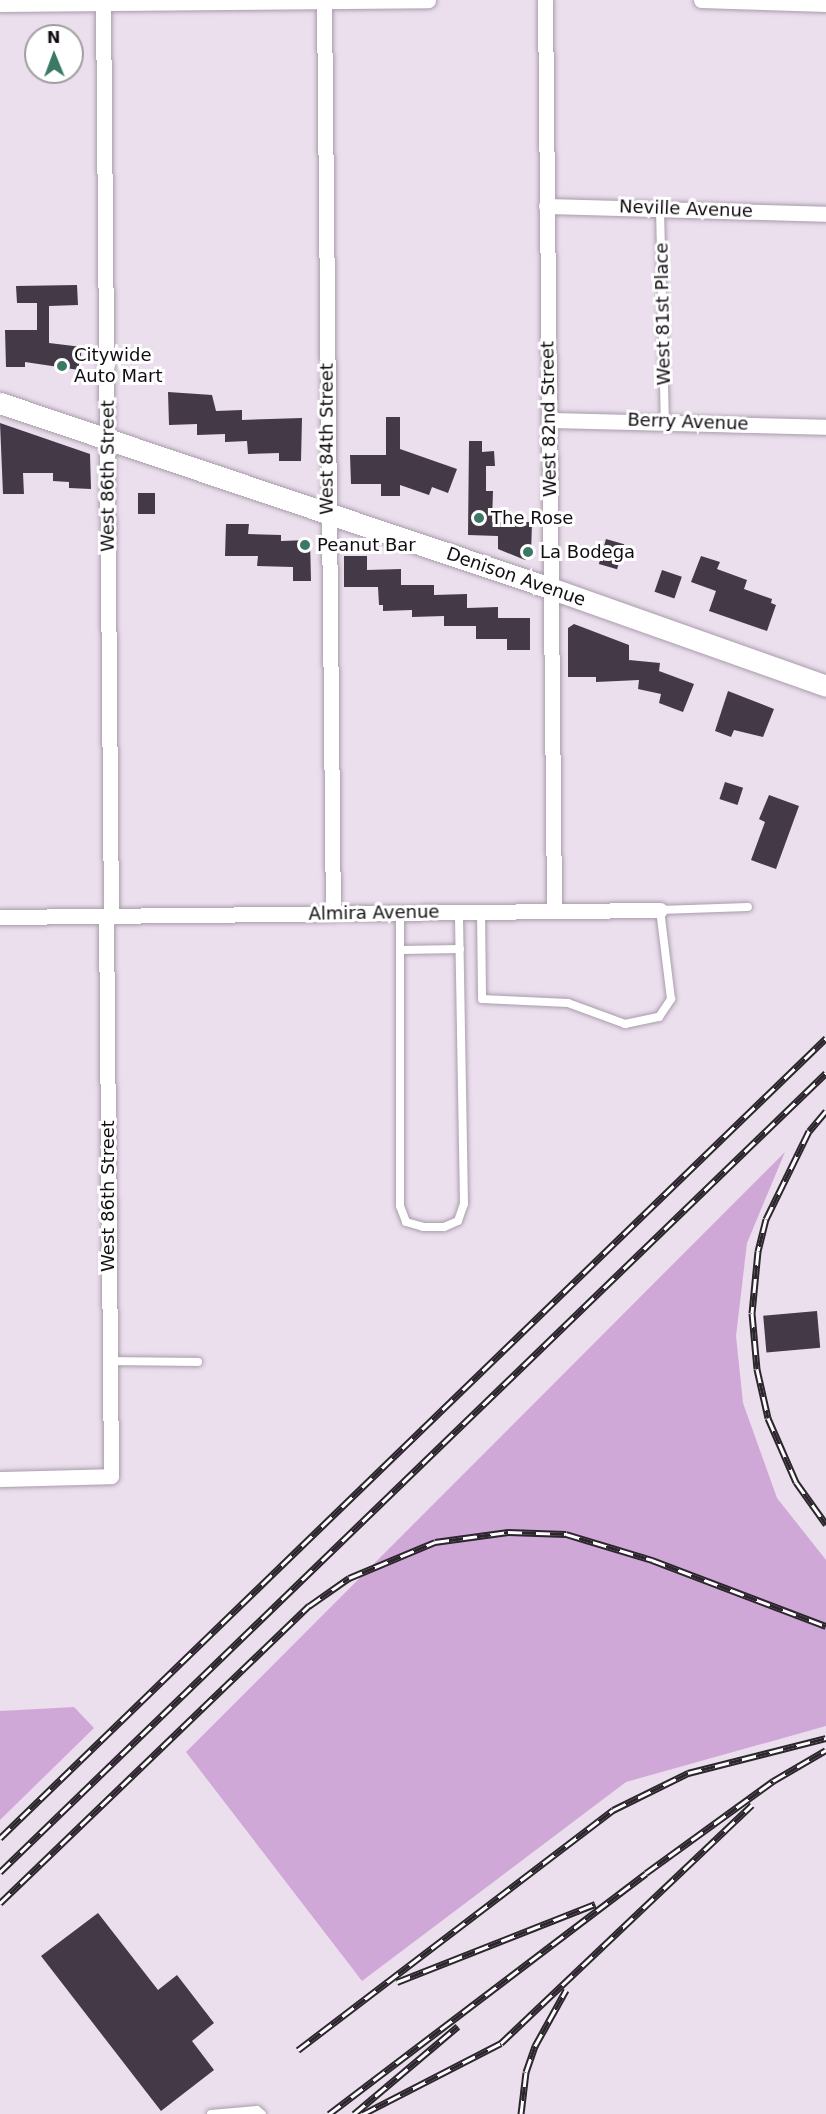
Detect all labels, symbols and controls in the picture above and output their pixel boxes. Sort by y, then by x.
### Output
north arrow [24,24,84,84]
text: N [47,28,61,47]
street label: Neville Avenue [619,196,753,222]
street label: West 81st Place [651,242,675,386]
street label: West 82nd Street [537,341,561,497]
place label: Citywide Auto Mart [74,345,163,388]
marker: Citywide Auto Mart [55,359,69,373]
street label: West 84th Street [316,363,338,515]
street label: West 86th Street [97,400,119,552]
street label: Berry Avenue [627,409,749,435]
place label: The Rose [491,507,573,529]
marker: The Rose [472,511,486,525]
place label: Peanut Bar [317,534,416,556]
marker: Peanut Bar [298,538,312,552]
place label: La Bodega [540,541,635,563]
street label: Denison Avenue [444,543,588,611]
marker: La Bodega [521,545,535,559]
street label: Almira Avenue [308,901,440,925]
street label: West 86th Street [97,1120,119,1272]

